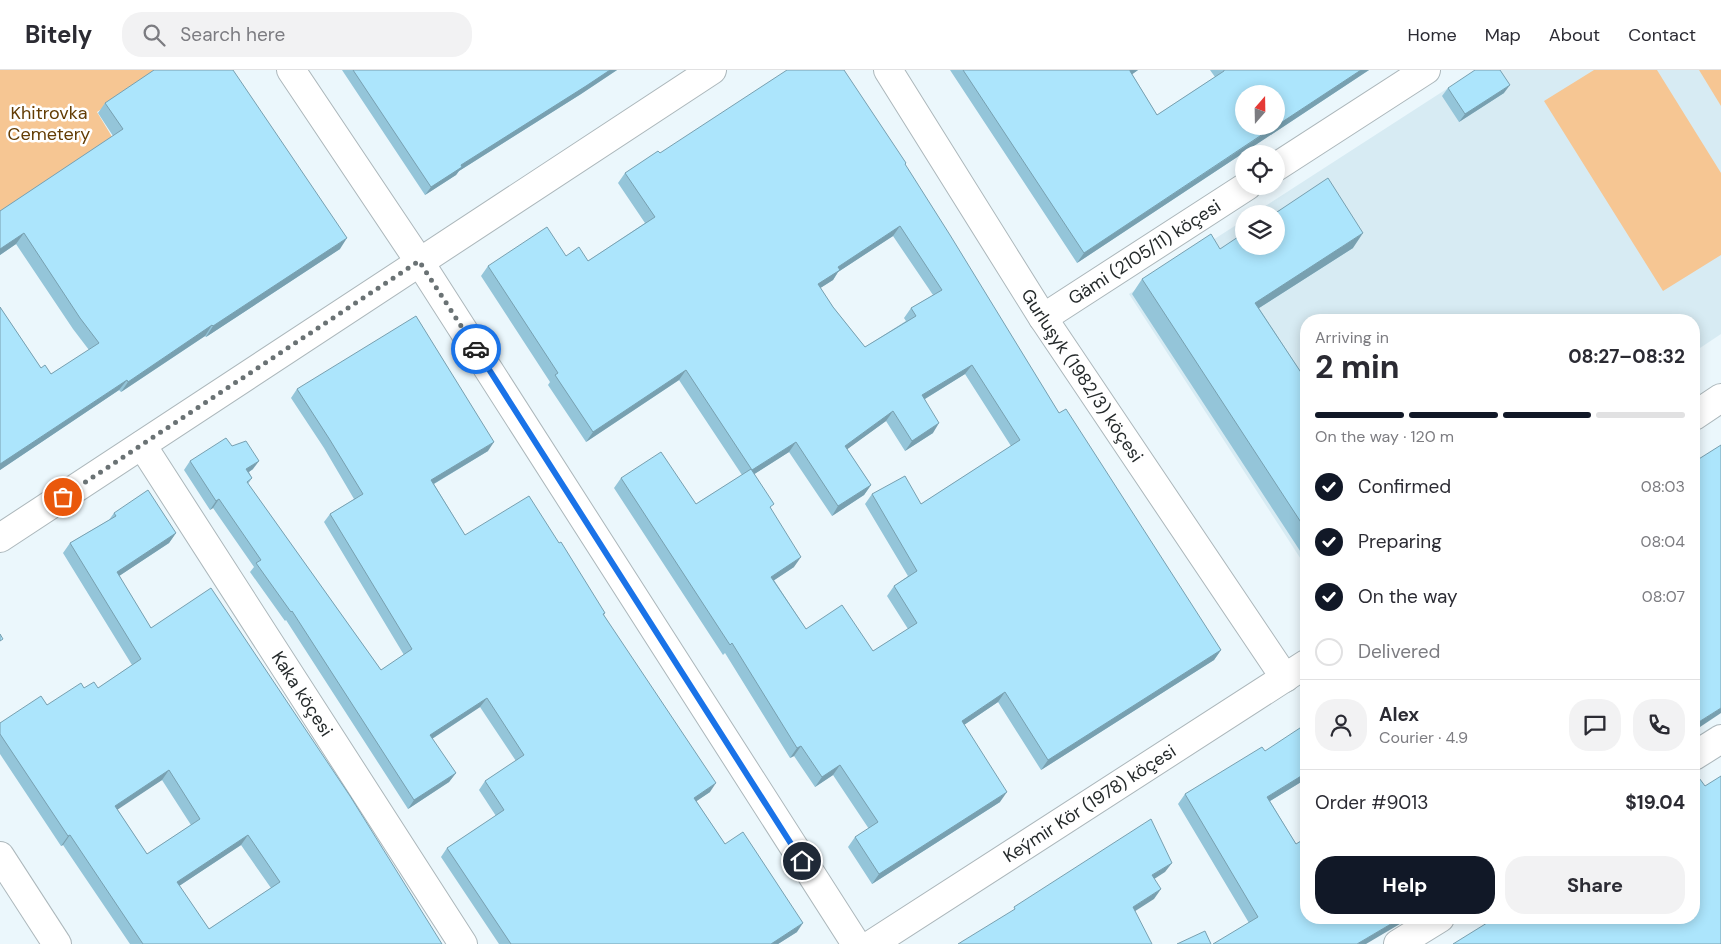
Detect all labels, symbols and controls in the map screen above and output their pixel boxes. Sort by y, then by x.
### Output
search box [122,12,472,57]
text: Bitely [25,19,92,50]
icon: search [140,21,168,49]
text: Search here [180,22,285,47]
text: Home [1407,23,1457,47]
text: Map [1485,23,1521,47]
text: About [1549,23,1600,47]
text: Contact [1628,23,1696,47]
north arrow [1235,85,1285,135]
map controls [1235,85,1285,255]
park label: Khitrovka Cemetery [8,101,90,146]
button: locate [1235,145,1285,195]
street label: Gämi (2105/11) köçesi [1064,194,1225,310]
button: layers [1235,205,1285,255]
street label: Gurluşyk (1982/3) köçesi [1016,284,1149,467]
courier [451,324,501,374]
text: Arriving in [1315,327,1389,348]
icon: car [462,335,490,363]
text: 08:27–08:32 [1568,344,1685,369]
text: 2 min [1315,346,1400,388]
text: On the way · 120 m [1315,426,1454,447]
icon: check [1315,473,1343,501]
text: Confirmed [1358,474,1451,499]
pin [42,476,84,518]
text: 08:03 [1641,476,1685,497]
icon: bag [49,483,77,511]
icon: check [1315,528,1343,556]
text: Preparing [1358,529,1442,554]
text: 08:04 [1640,531,1685,552]
icon: check [1315,583,1343,611]
text: On the way [1358,584,1458,609]
text: 08:07 [1642,586,1685,607]
text: Delivered [1358,639,1440,664]
street label: Kaka köçesi [266,647,338,741]
button: person [1315,699,1367,751]
button: chat [1569,699,1621,751]
button: phone [1633,699,1685,751]
text: Alex [1379,702,1419,727]
text: Courier · 4.9 [1379,727,1468,748]
street label: Keýmir Kör (1978) köçesi [999,739,1181,868]
text: Order #9013 [1315,790,1429,815]
text: $19.04 [1625,790,1685,815]
pin [781,840,823,882]
icon: home [788,847,816,875]
button: Help [1315,856,1495,914]
button: Share [1505,856,1685,914]

